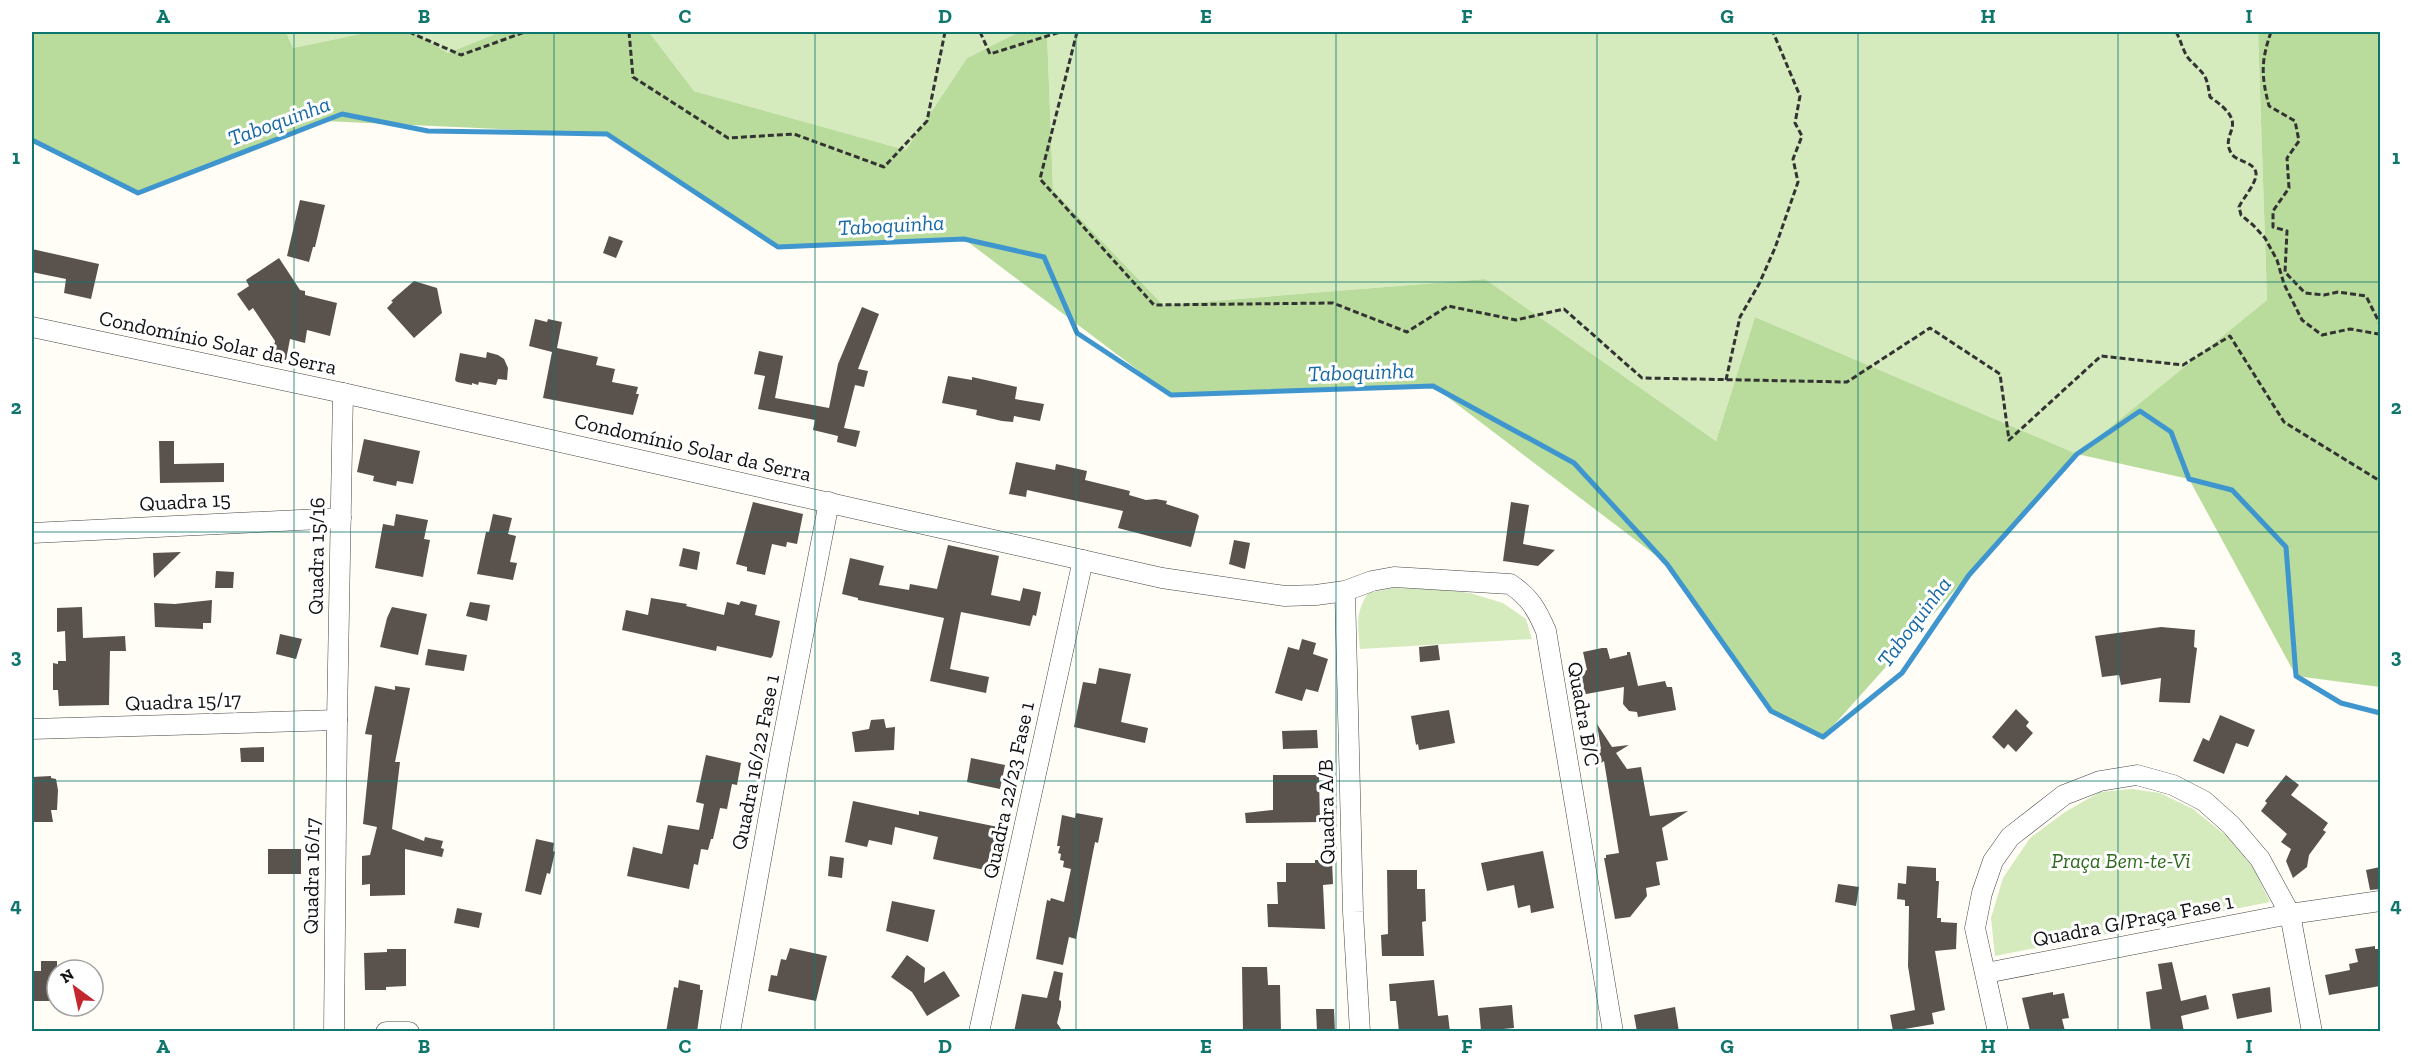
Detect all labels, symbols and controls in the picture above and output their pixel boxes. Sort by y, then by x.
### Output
text: A [156,4,170,28]
text: B [418,4,430,28]
text: C [679,4,692,28]
text: D [938,4,952,28]
text: E [1200,4,1212,28]
text: F [1461,4,1473,28]
text: G [1720,4,1734,28]
text: H [1980,4,1996,28]
text: I [2245,4,2253,28]
water label: Taboquinha [224,90,334,152]
text: 1 [12,145,20,169]
text: 1 [2392,145,2400,169]
water label: Taboquinha [837,209,945,241]
street label: Condomínio Solar da Serra [97,305,339,379]
water label: Taboquinha [1307,357,1415,387]
text: 2 [11,395,22,419]
text: 2 [2391,395,2402,419]
street label: Condomínio Solar da Serra [572,408,814,486]
street label: Quadra 15 [139,486,231,516]
street label: Quadra 15/16 [302,497,330,615]
water label: Taboquinha [1871,571,1957,673]
text: 3 [11,644,22,668]
text: 3 [2391,644,2402,668]
street label: Quadra B/C [1563,660,1605,768]
street label: Quadra 16/22 Fase 1 [726,672,784,852]
street label: Quadra 15/17 [124,686,242,716]
street label: Quadra 22/23 Fase 1 [977,699,1039,881]
street label: Quadra A/B [1313,759,1339,865]
street label: Quadra 16/17 [297,817,325,935]
park label: Praça Bem-te-Vi [2051,848,2191,873]
street label: Quadra G/Praça Fase 1 [2031,888,2235,952]
text: 4 [10,893,22,917]
text: 4 [2390,893,2402,917]
north arrow [45,958,105,1018]
text: N [57,965,77,987]
text: A [156,1034,170,1058]
text: B [418,1034,430,1058]
text: C [679,1034,692,1058]
text: D [938,1034,952,1058]
text: E [1200,1034,1212,1058]
text: F [1461,1034,1473,1058]
text: G [1720,1034,1734,1058]
text: H [1980,1034,1996,1058]
text: I [2245,1034,2253,1058]

